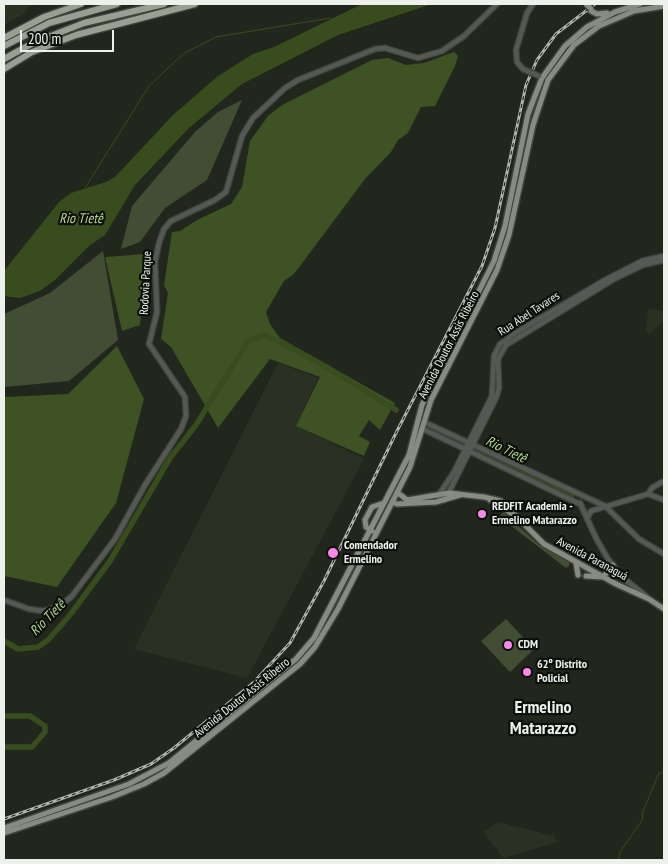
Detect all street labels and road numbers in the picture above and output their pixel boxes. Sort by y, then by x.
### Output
street label: Rodovia Parque [137,251,155,315]
street label: Avenida Doutor Assis Ribeiro [416,289,482,401]
street label: Rua Abel Tavares [496,289,562,339]
street label: Avenida Paranaguá [554,534,630,584]
street label: Avenida Doutor Assis Ribeiro [191,655,293,741]

